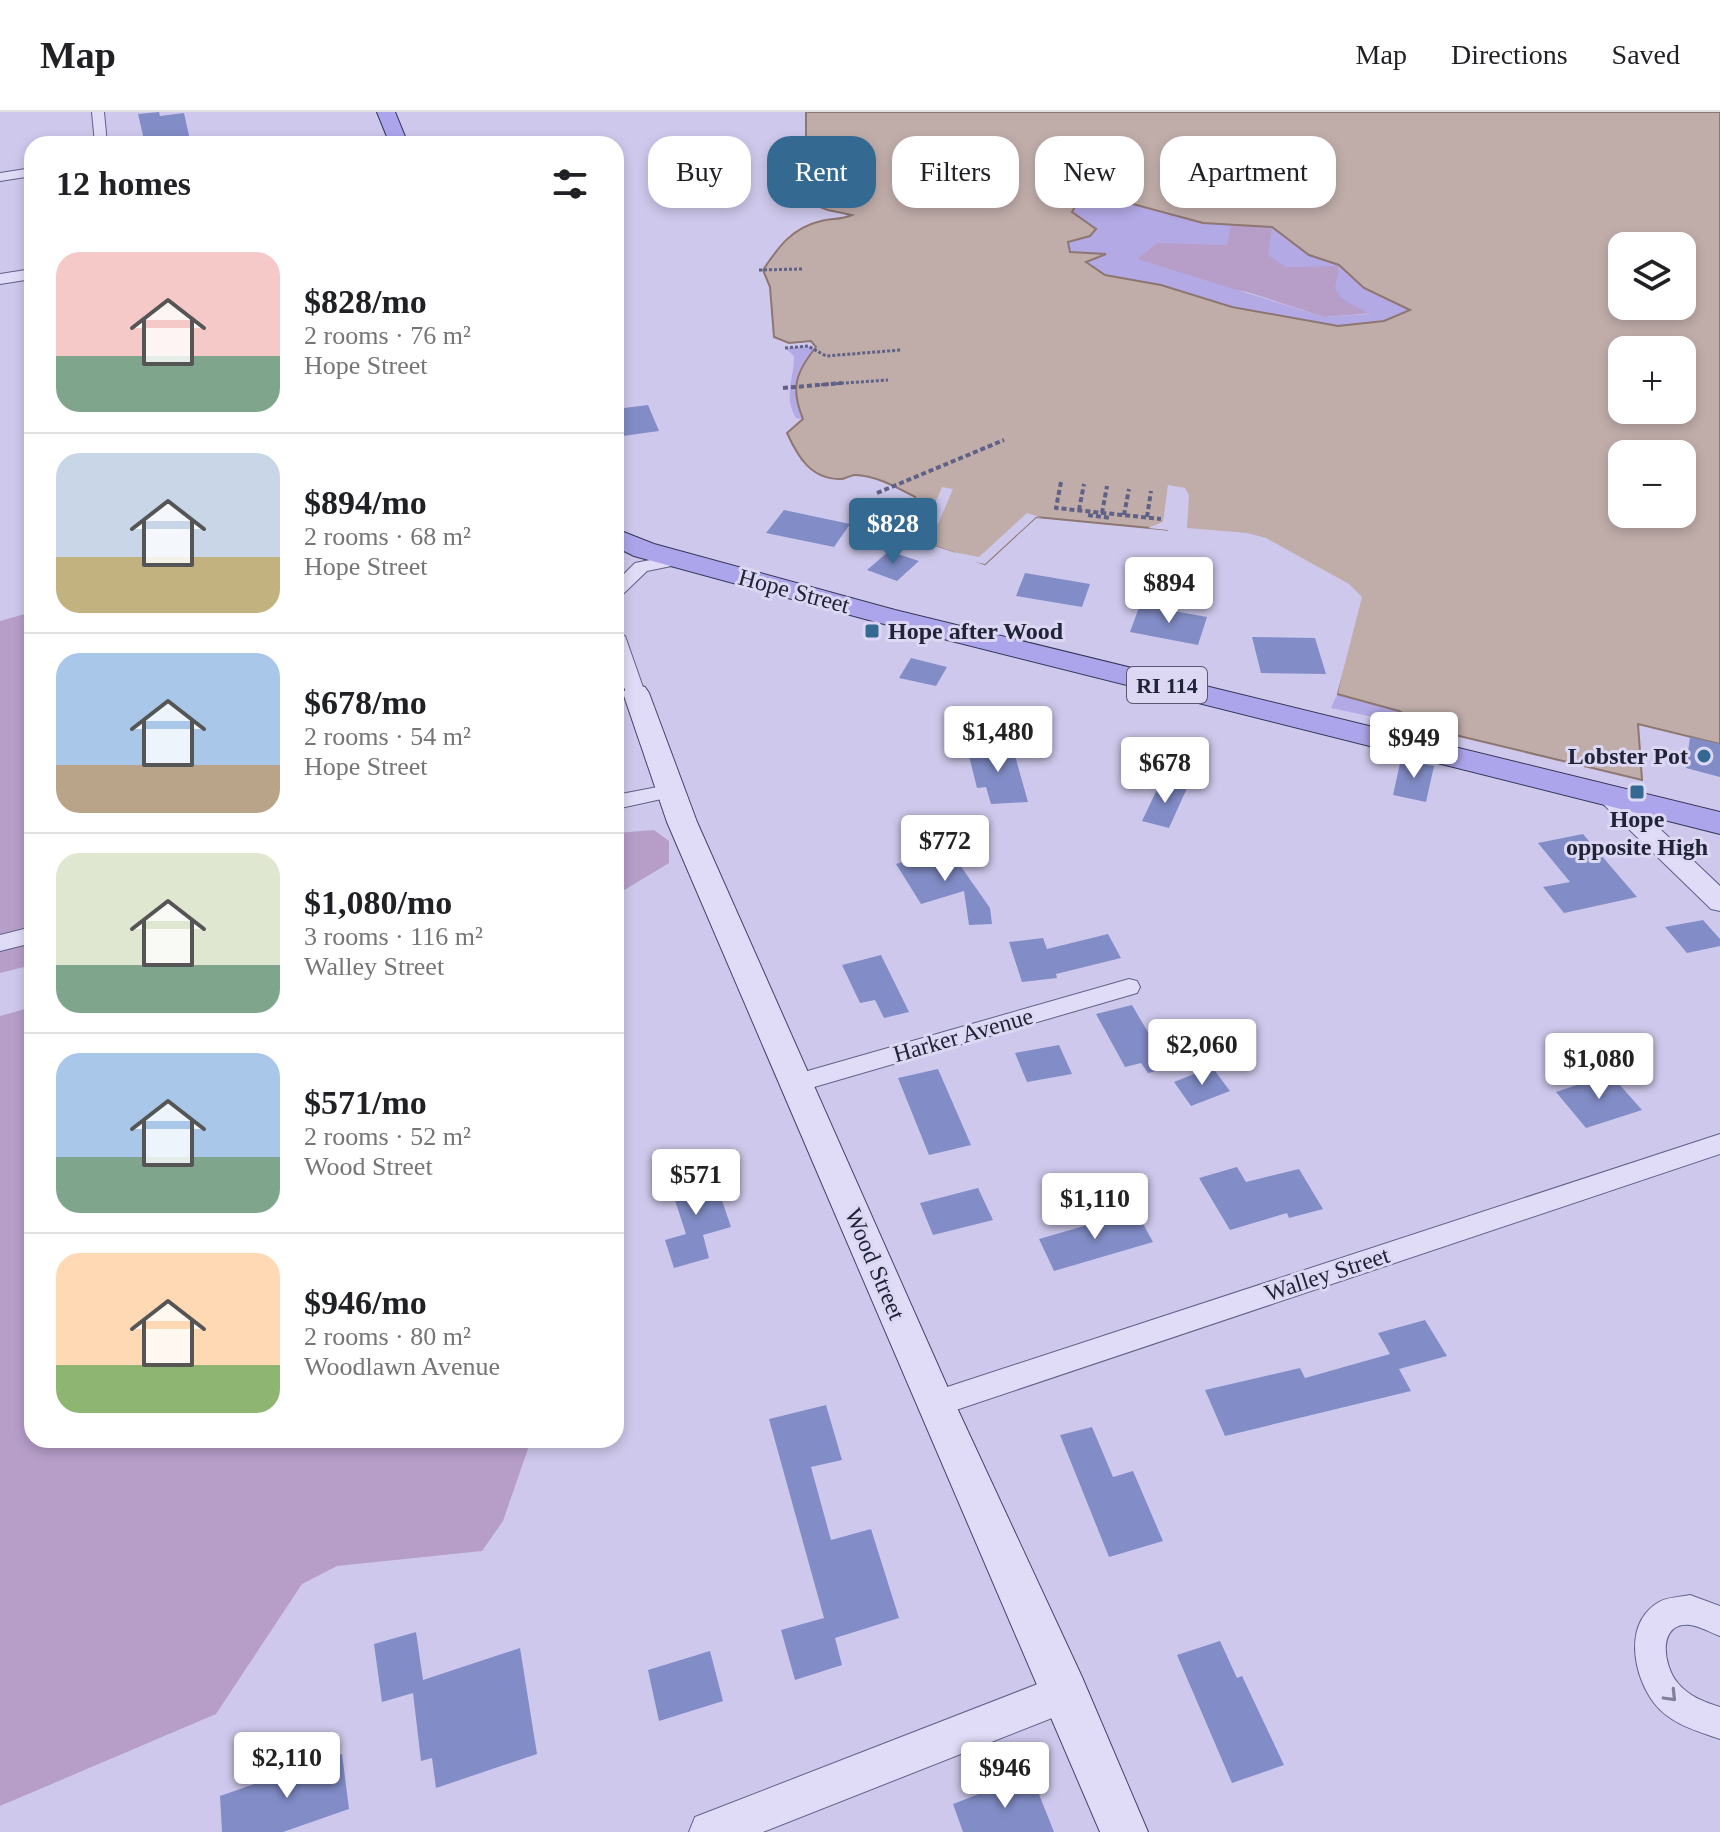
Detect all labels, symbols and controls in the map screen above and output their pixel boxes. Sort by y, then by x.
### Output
text: Map [40,34,116,76]
text: Map [1356,39,1407,70]
text: Directions [1451,39,1568,70]
text: Saved [1612,39,1680,70]
chip: Buy [648,136,751,208]
chip: Rent [767,136,876,208]
chip: Filters [892,136,1019,208]
chip: New [1035,136,1144,208]
chip: Apartment [1160,136,1336,208]
icon: filters [548,162,592,206]
text: 12 homes [56,165,191,202]
map controls [1608,232,1696,528]
button: layers [1608,232,1696,320]
text: $828/mo [304,283,427,320]
icon: home [120,284,216,380]
text: 2 rooms · 76 m² [304,321,471,350]
button: + [1608,336,1696,424]
text: Hope Street [304,351,427,380]
button: − [1608,440,1696,528]
text: $894/mo [304,484,427,521]
icon: home [120,485,216,581]
pin: $828 [846,498,940,566]
text: $828 [867,509,919,538]
text: 2 rooms · 68 m² [304,522,471,551]
text: Hope Street [304,552,427,581]
pin: $894 [1122,557,1216,625]
street label: Hope Street [736,564,853,618]
text: $894 [1143,568,1195,597]
place label: Hope after Wood [888,618,1064,644]
marker: Hope after Wood [863,622,881,640]
road number: RI 114 [1127,667,1207,703]
text: $678/mo [304,684,427,721]
icon: home [120,685,216,781]
pin: $1,480 [933,706,1063,774]
pin: $949 [1367,712,1461,780]
text: $1,480 [962,717,1034,746]
text: 2 rooms · 54 m² [304,722,471,751]
text: $949 [1388,723,1440,752]
pin: $678 [1118,737,1212,805]
place label: Lobster Pot [1568,743,1688,769]
marker: Lobster Pot [1695,747,1713,765]
text: $678 [1139,748,1191,777]
text: Hope Street [304,752,427,781]
marker: Hope opposite High [1628,783,1646,801]
place label: Hope opposite High [1566,806,1708,860]
pin: $772 [898,815,992,883]
text: $772 [919,826,971,855]
text: $1,080/mo [304,884,452,921]
icon: home [120,885,216,981]
text: 3 rooms · 116 m² [304,922,483,951]
text: Walley Street [304,952,444,981]
street label: Harker Avenue [890,1003,1036,1067]
pin: $2,060 [1137,1019,1267,1087]
text: $2,060 [1166,1030,1238,1059]
pin: $1,080 [1534,1033,1664,1101]
text: $1,080 [1563,1044,1635,1073]
text: $571/mo [304,1084,427,1121]
icon: home [120,1085,216,1181]
text: 2 rooms · 52 m² [304,1122,471,1151]
pin: $571 [649,1149,743,1217]
text: Wood Street [304,1152,433,1181]
text: $571 [670,1160,722,1189]
pin: $1,110 [1030,1173,1160,1241]
text: $1,110 [1060,1184,1130,1213]
street label: Wood Street [840,1204,910,1324]
street label: Walley Street [1261,1242,1393,1306]
text: $946/mo [304,1284,427,1321]
icon: home [120,1285,216,1381]
text: 2 rooms · 80 m² [304,1322,471,1351]
text: Woodlawn Avenue [304,1352,500,1381]
one-way arrow [1662,1687,1676,1701]
pin: $2,110 [222,1732,352,1800]
pin: $946 [958,1742,1052,1810]
text: $2,110 [252,1743,322,1772]
text: $946 [979,1753,1031,1782]

